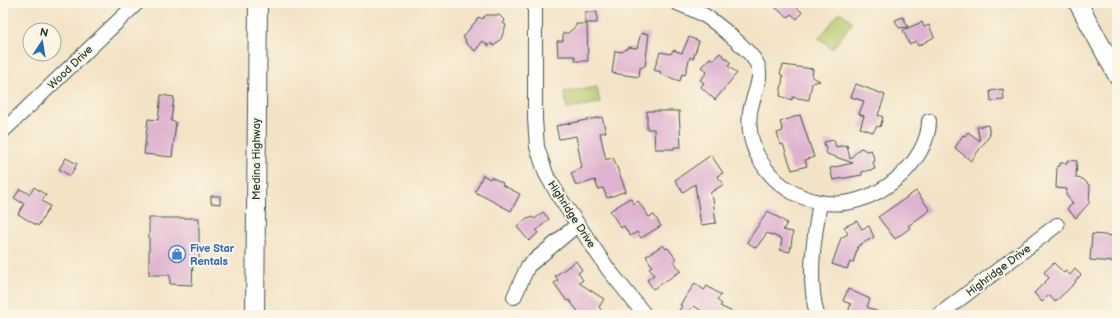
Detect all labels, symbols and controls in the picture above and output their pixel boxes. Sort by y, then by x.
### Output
north arrow [22,22,62,62]
text: N [39,25,49,40]
street label: Wood Drive [45,43,96,92]
street label: Medina Highway [250,118,263,200]
street label: Highridge Drive [545,178,598,251]
place label: Five Star Rentals [190,242,235,268]
street label: Highridge Drive [963,242,1034,299]
shop icon: Five Star Rentals [167,244,187,264]

